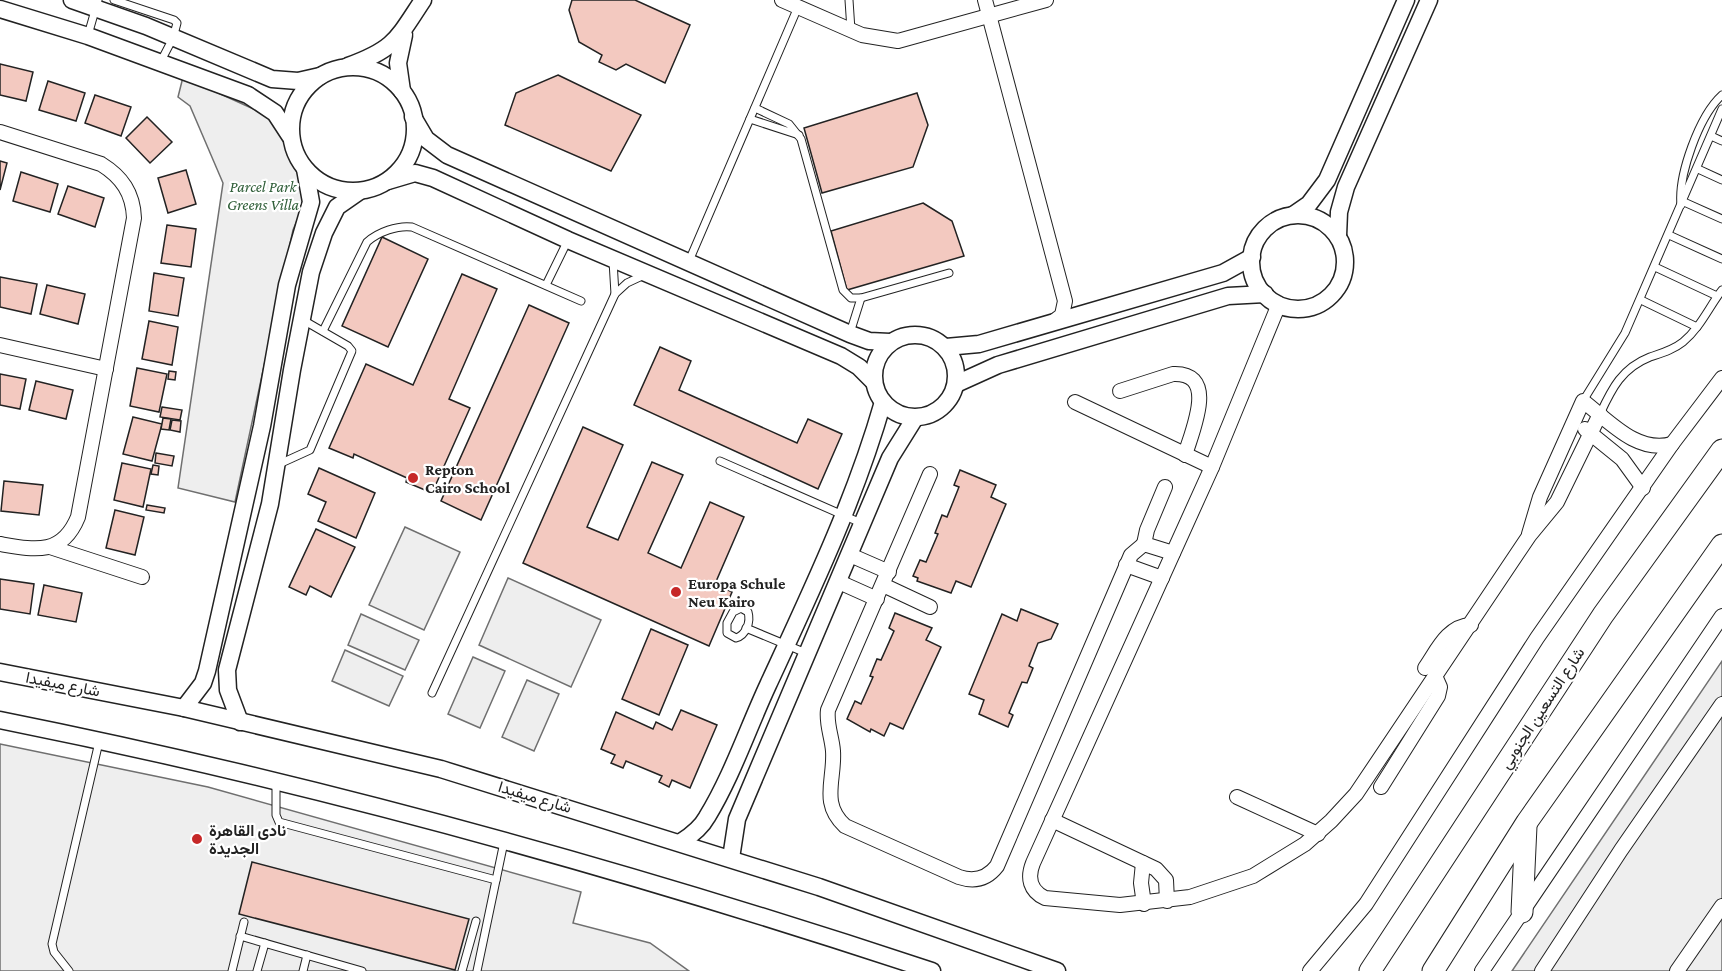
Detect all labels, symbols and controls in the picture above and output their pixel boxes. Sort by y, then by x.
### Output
park label: Parcel Park Greens Villa [227,178,300,213]
place label: Repton Cairo School [425,461,510,496]
marker: Repton Cairo School [406,471,420,485]
place label: Europa Schule Neu Kairo [688,575,786,610]
marker: Europa Schule Neu Kairo [669,585,683,599]
street label: شارع التسعين الجنوبي [1496,644,1592,775]
street label: شارع ميفيدا [24,668,102,702]
street label: شارع ميفيدا [496,778,574,819]
place label: نادى القاهرة الجديدة [209,822,286,858]
marker: نادى القاهرة الجديدة [190,832,204,846]

